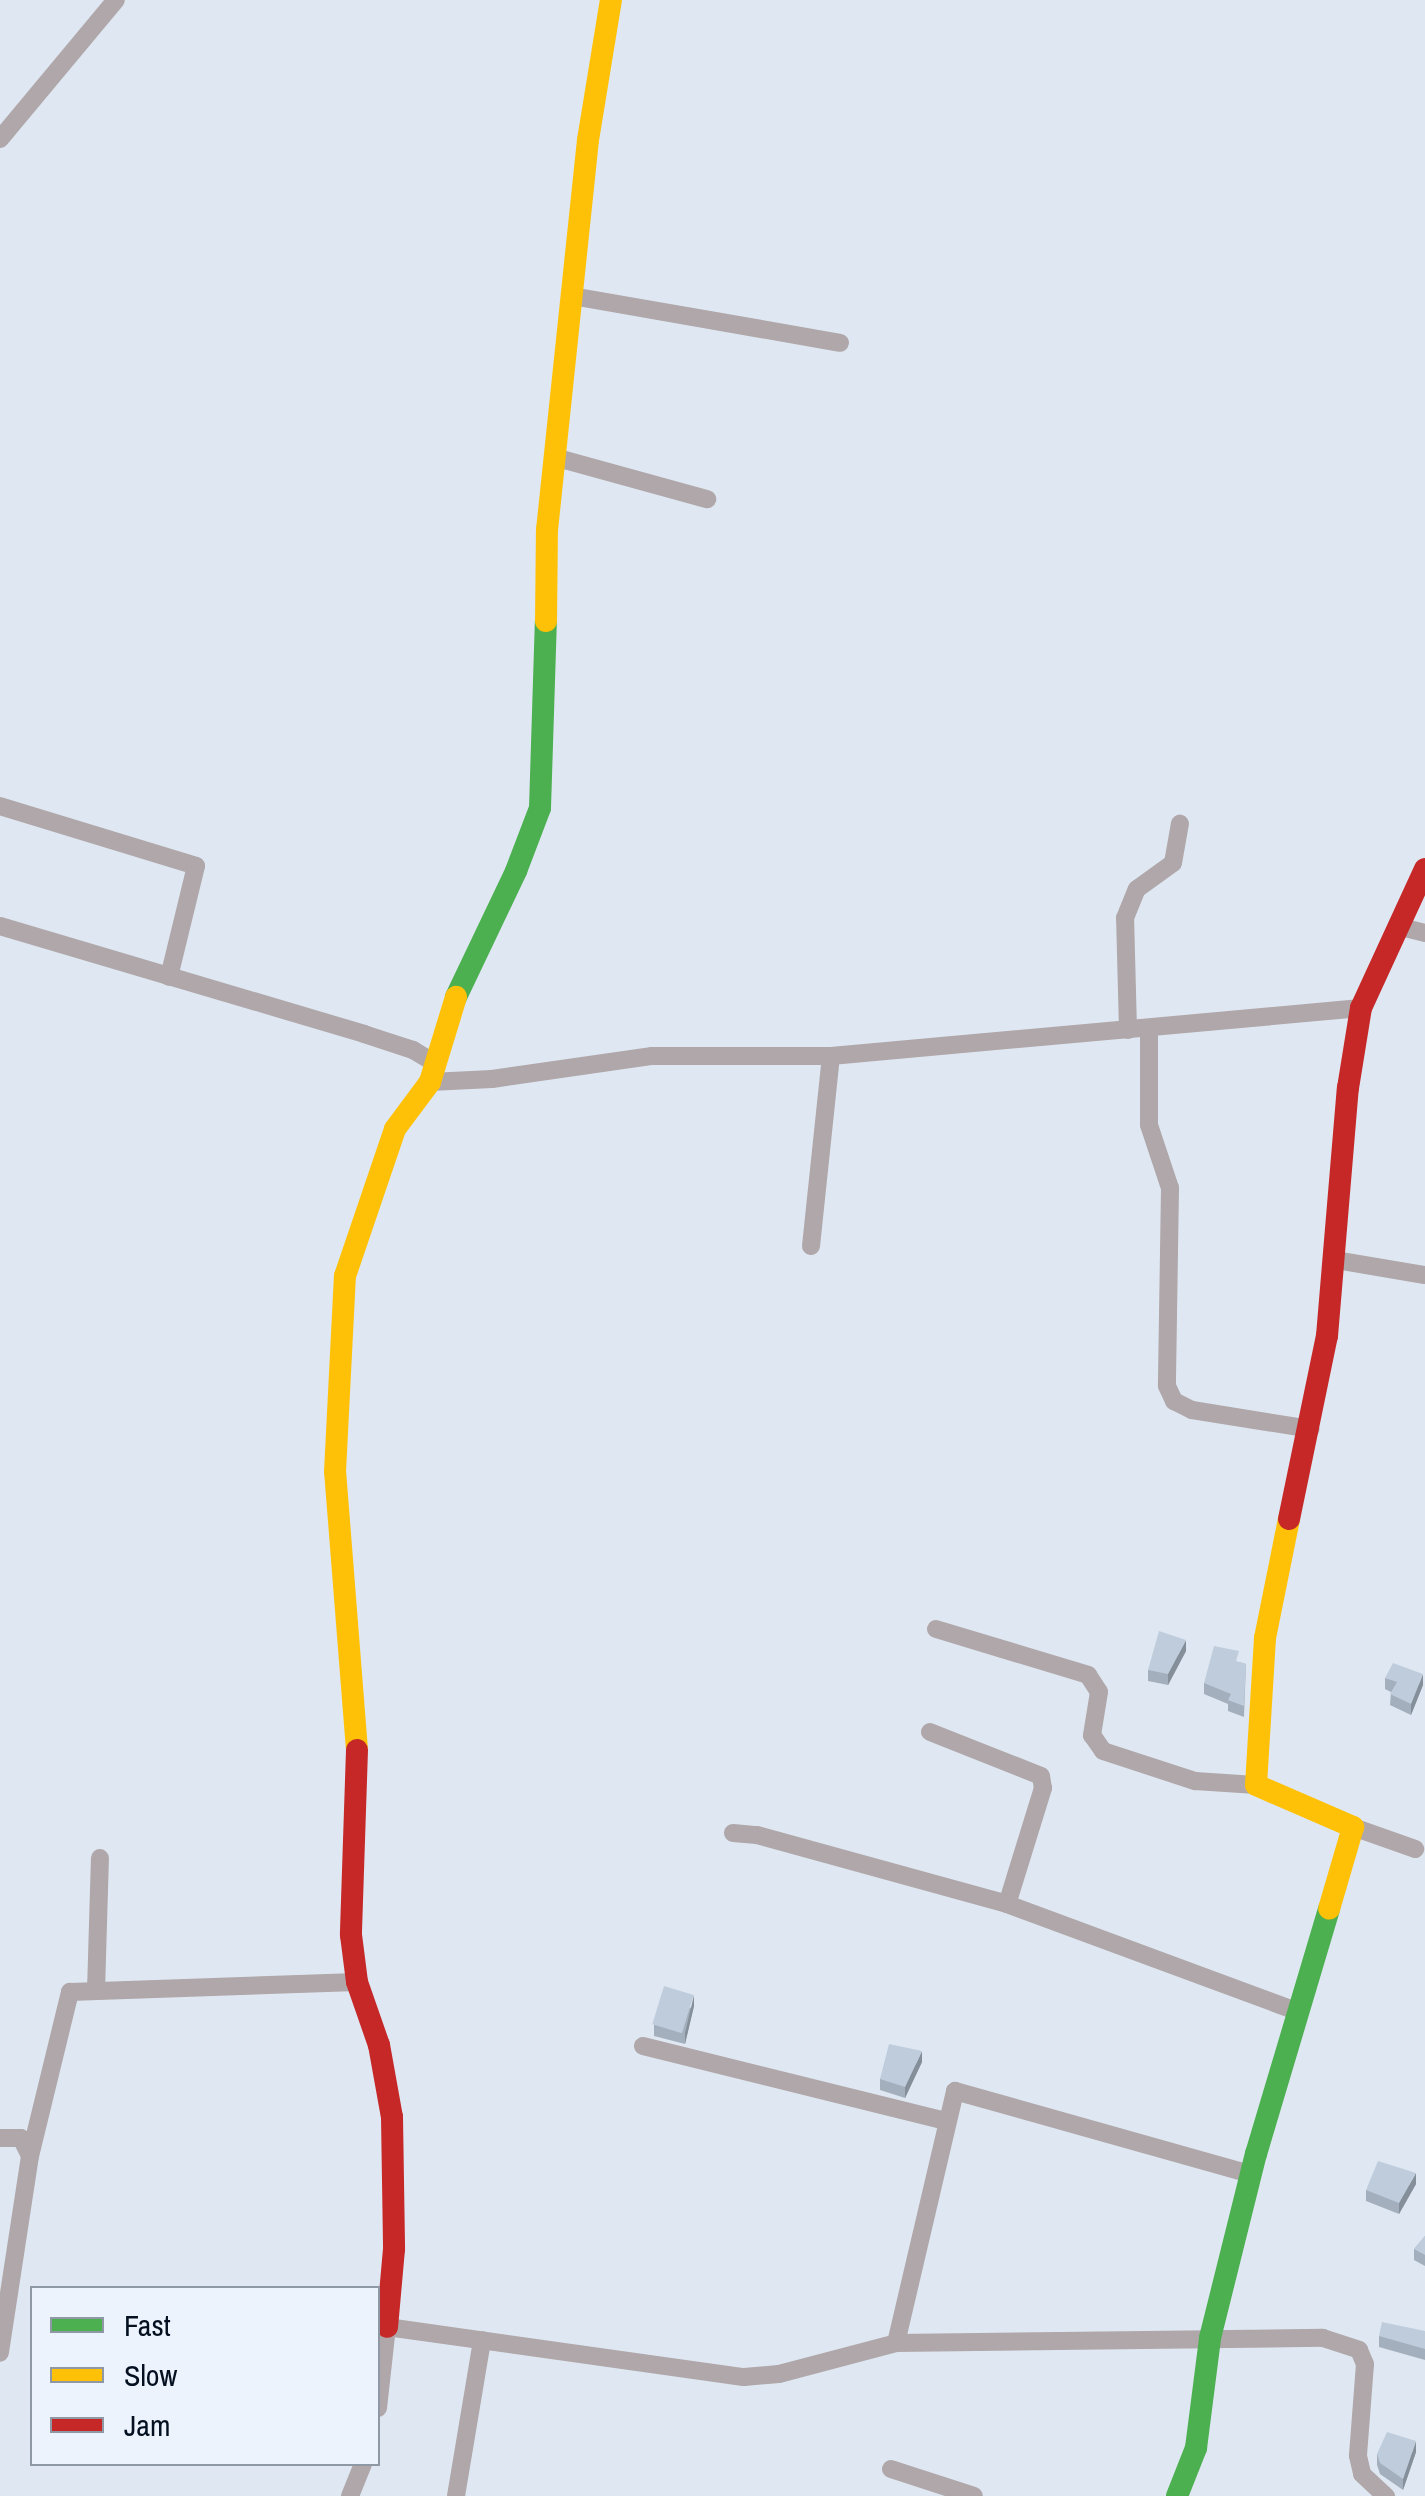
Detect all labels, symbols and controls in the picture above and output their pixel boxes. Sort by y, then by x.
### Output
legend [30,2286,380,2466]
text: Fast [124,2305,171,2345]
text: Slow [124,2355,177,2395]
text: Jam [124,2405,170,2445]

